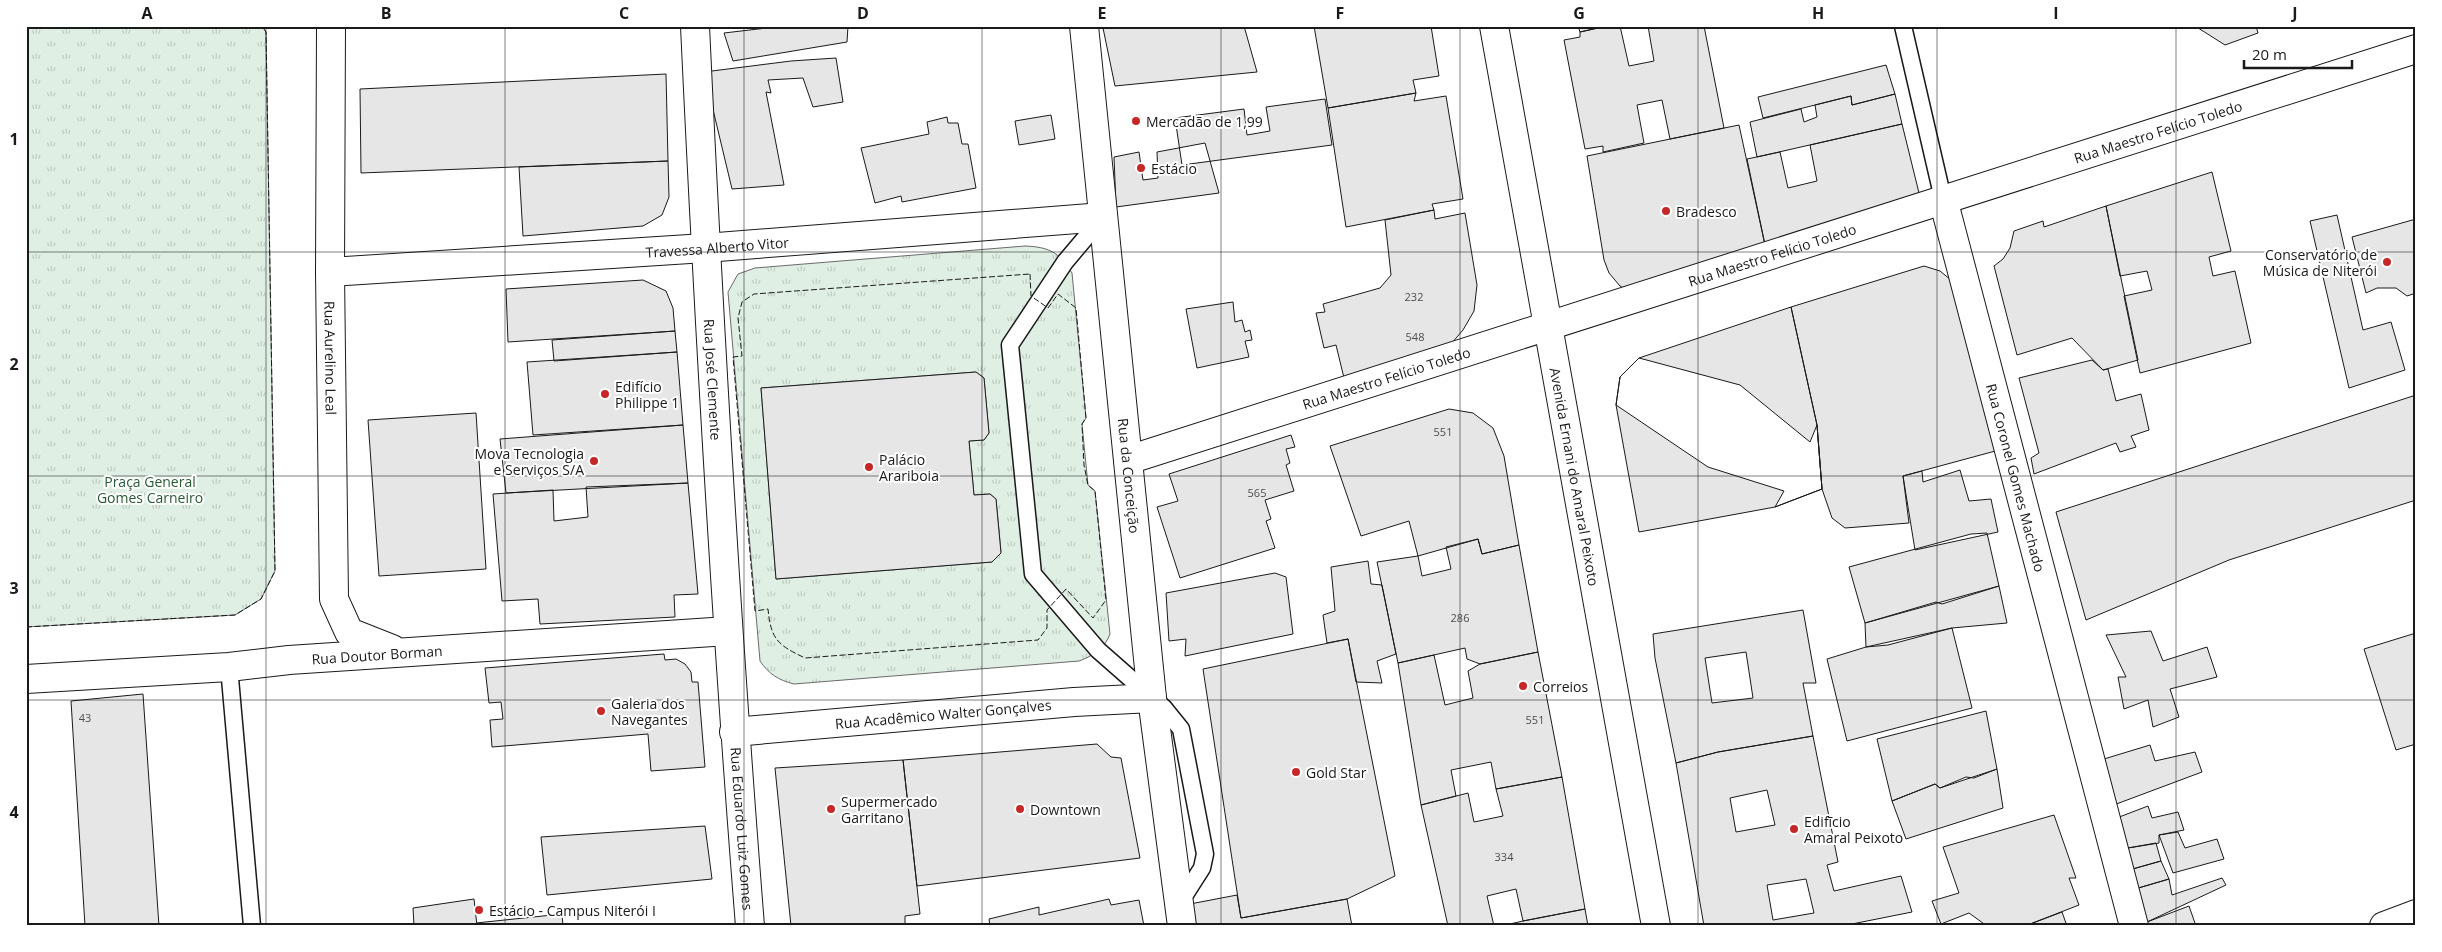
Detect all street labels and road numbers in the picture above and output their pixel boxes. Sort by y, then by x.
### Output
street label: Rua Maestro Felício Toledo [2071,96,2244,167]
street label: Rua Maestro Felício Toledo [1686,219,1858,290]
street label: Travessa Alberto Vitor [645,232,790,261]
street label: Rua Aurelino Leal [321,301,341,415]
street label: Rua José Clemente [700,318,726,441]
street label: Rua Maestro Felício Toledo [1300,342,1473,413]
street label: Avenida Ernani do Amaral Peixoto [1546,366,1604,587]
street label: Rua Coronel Gomes Machado [1982,381,2050,574]
street label: Rua da Conceição [1114,417,1145,534]
street label: Rua Doutor Borman [311,640,443,668]
street label: Rua Acadêmico Walter Gonçalves [834,695,1052,733]
street label: Rua Eduardo Luiz Gomes [727,746,758,911]

